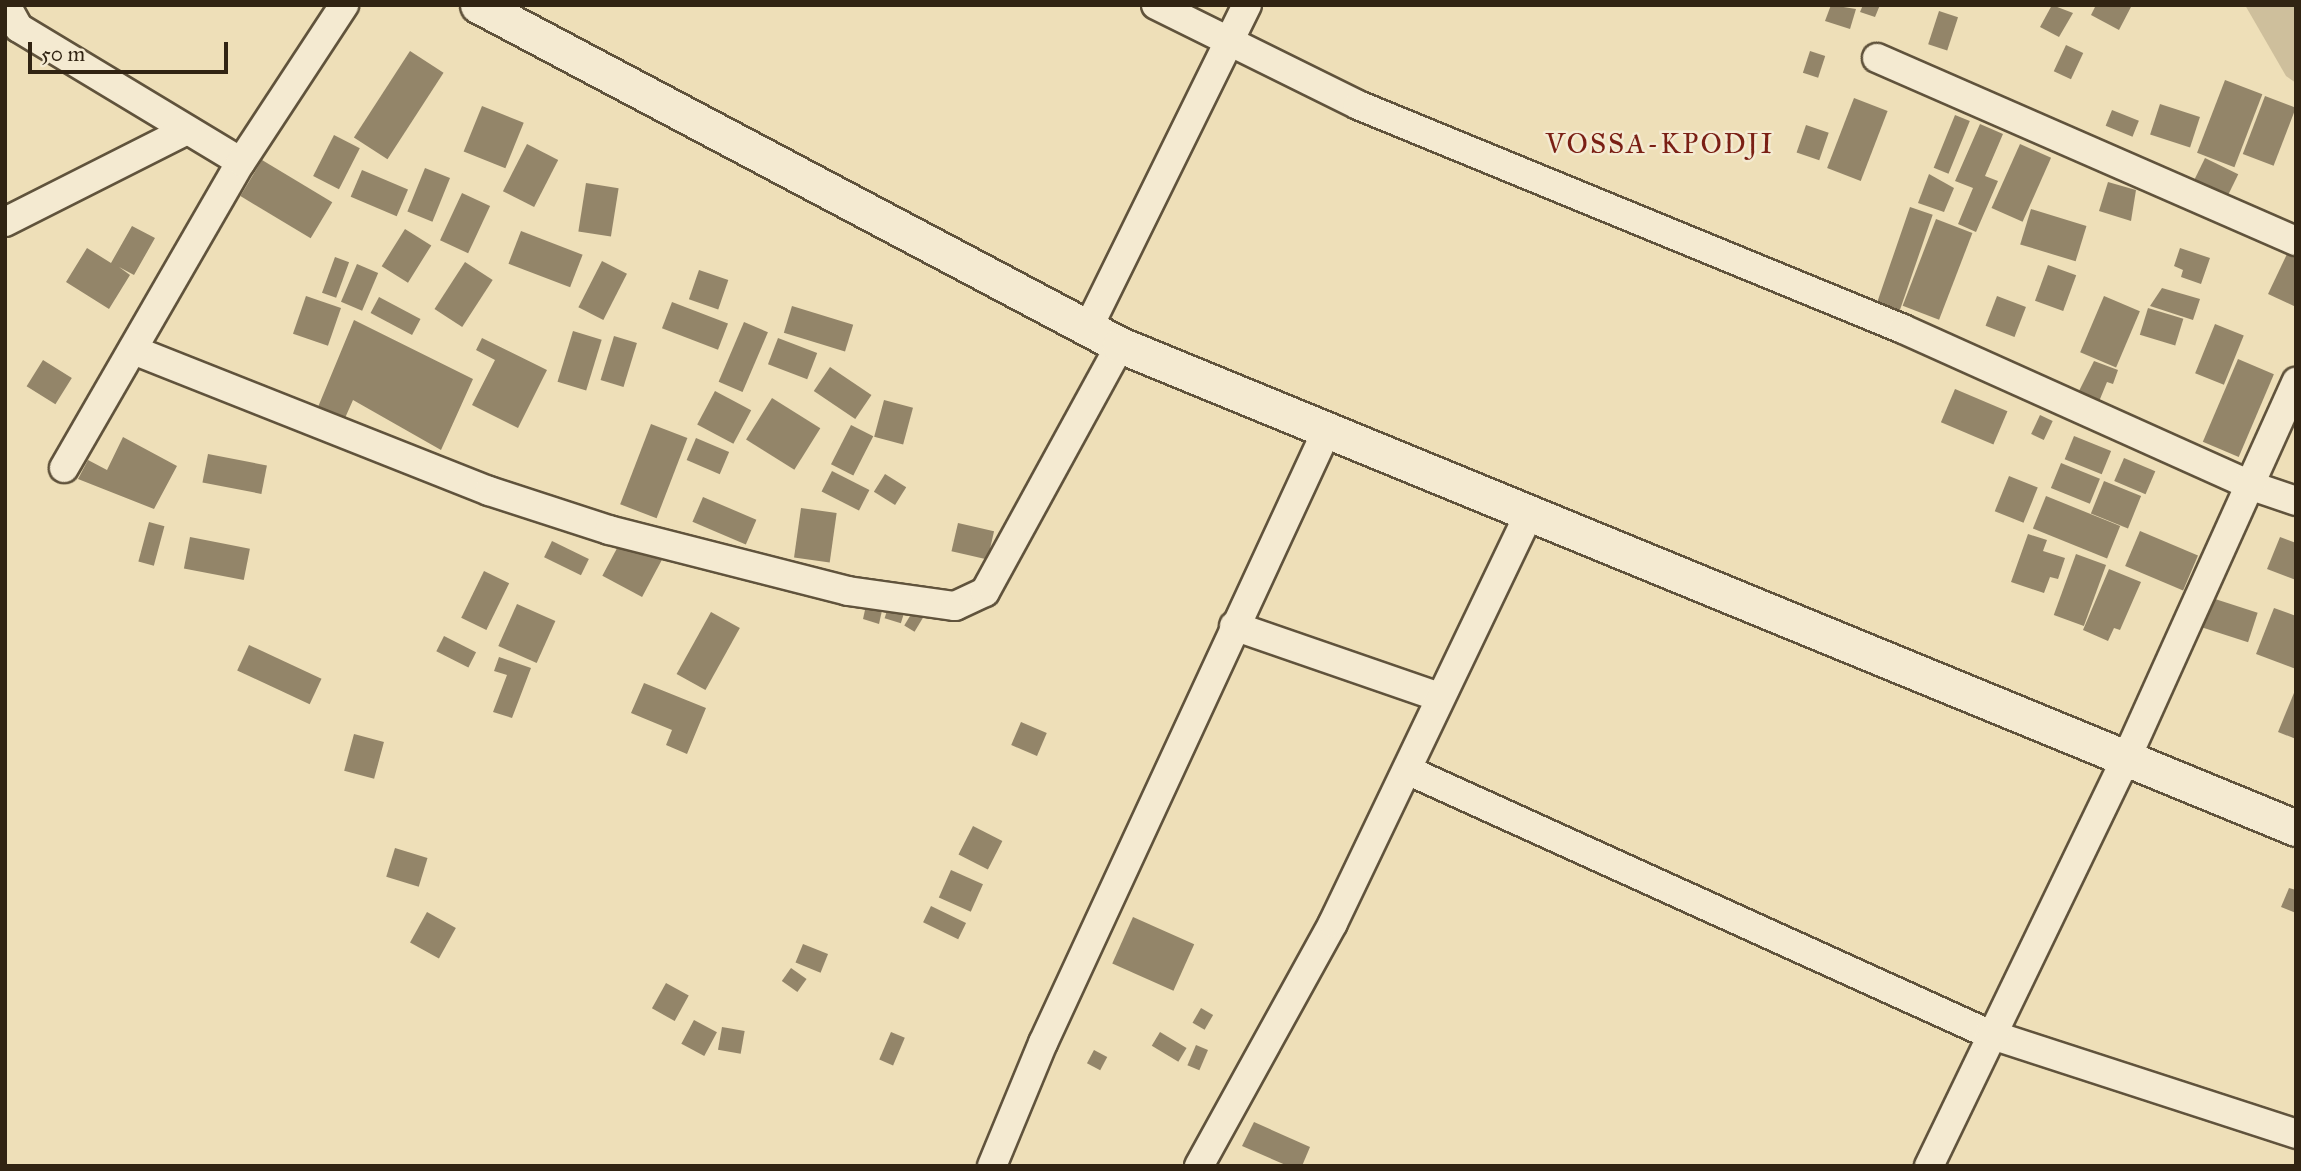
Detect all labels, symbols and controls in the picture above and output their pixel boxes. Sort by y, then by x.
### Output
scale bar [32,28,231,72]
text: 50 m [41,41,85,67]
district label: VOSSA-KPODJI [1547,127,1773,161]

